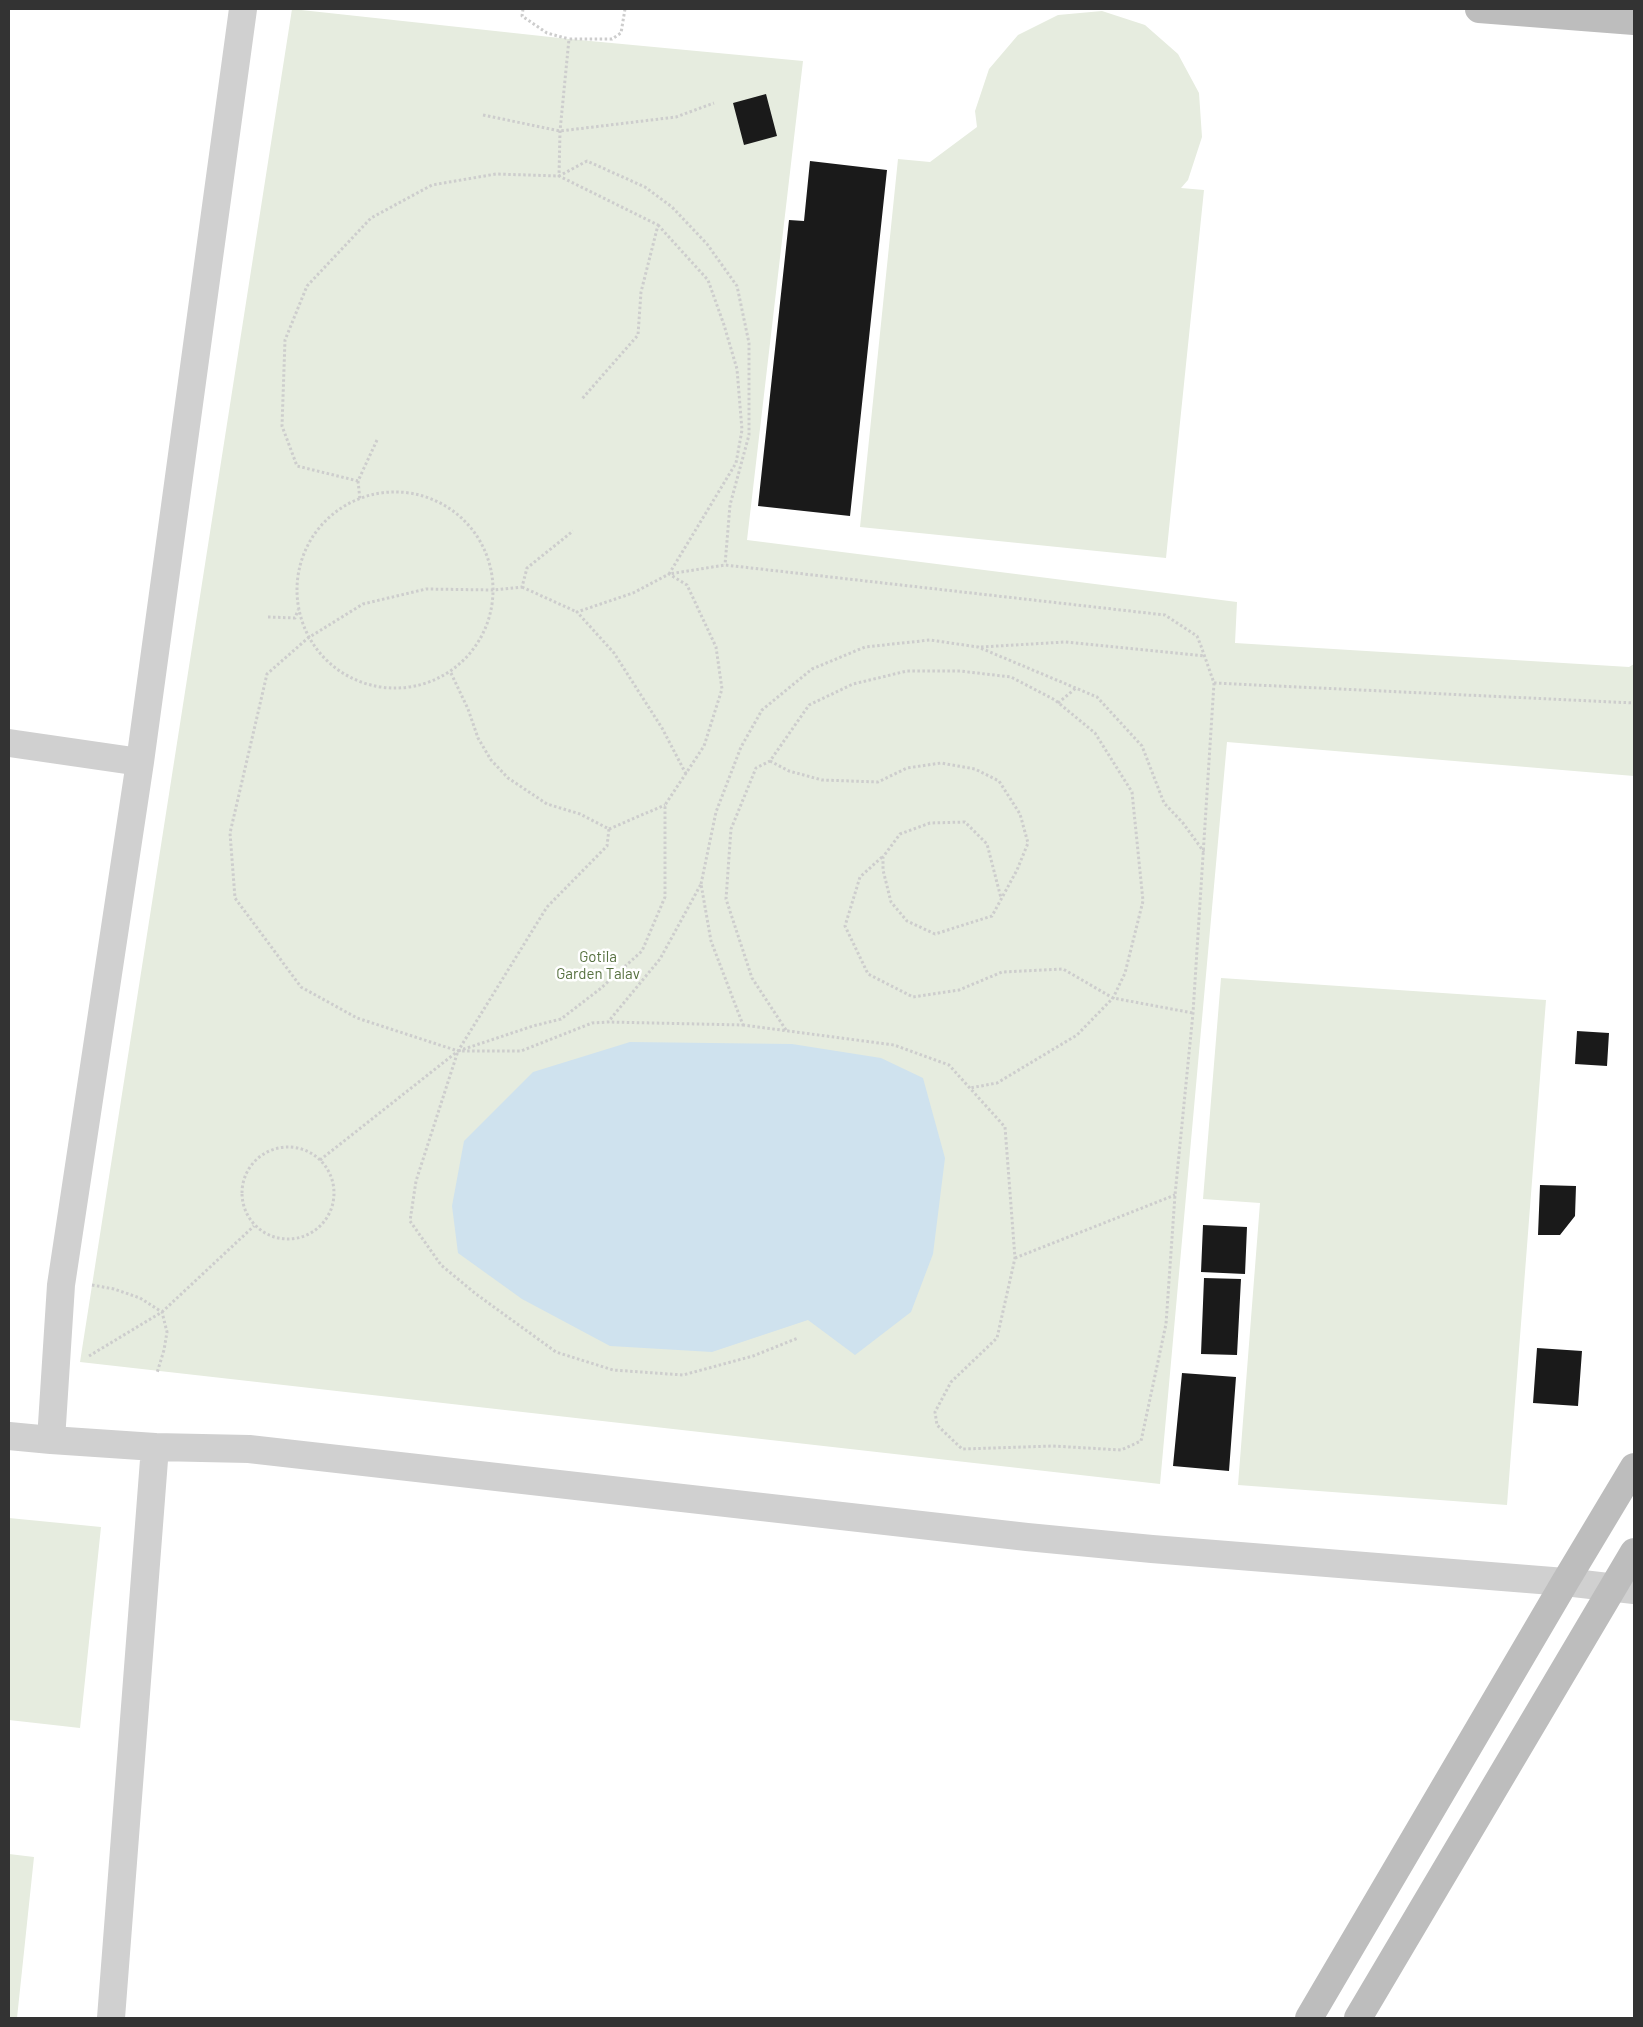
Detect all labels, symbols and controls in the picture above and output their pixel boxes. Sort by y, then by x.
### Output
park label: Gotila Garden Talav [556,948,640,983]

